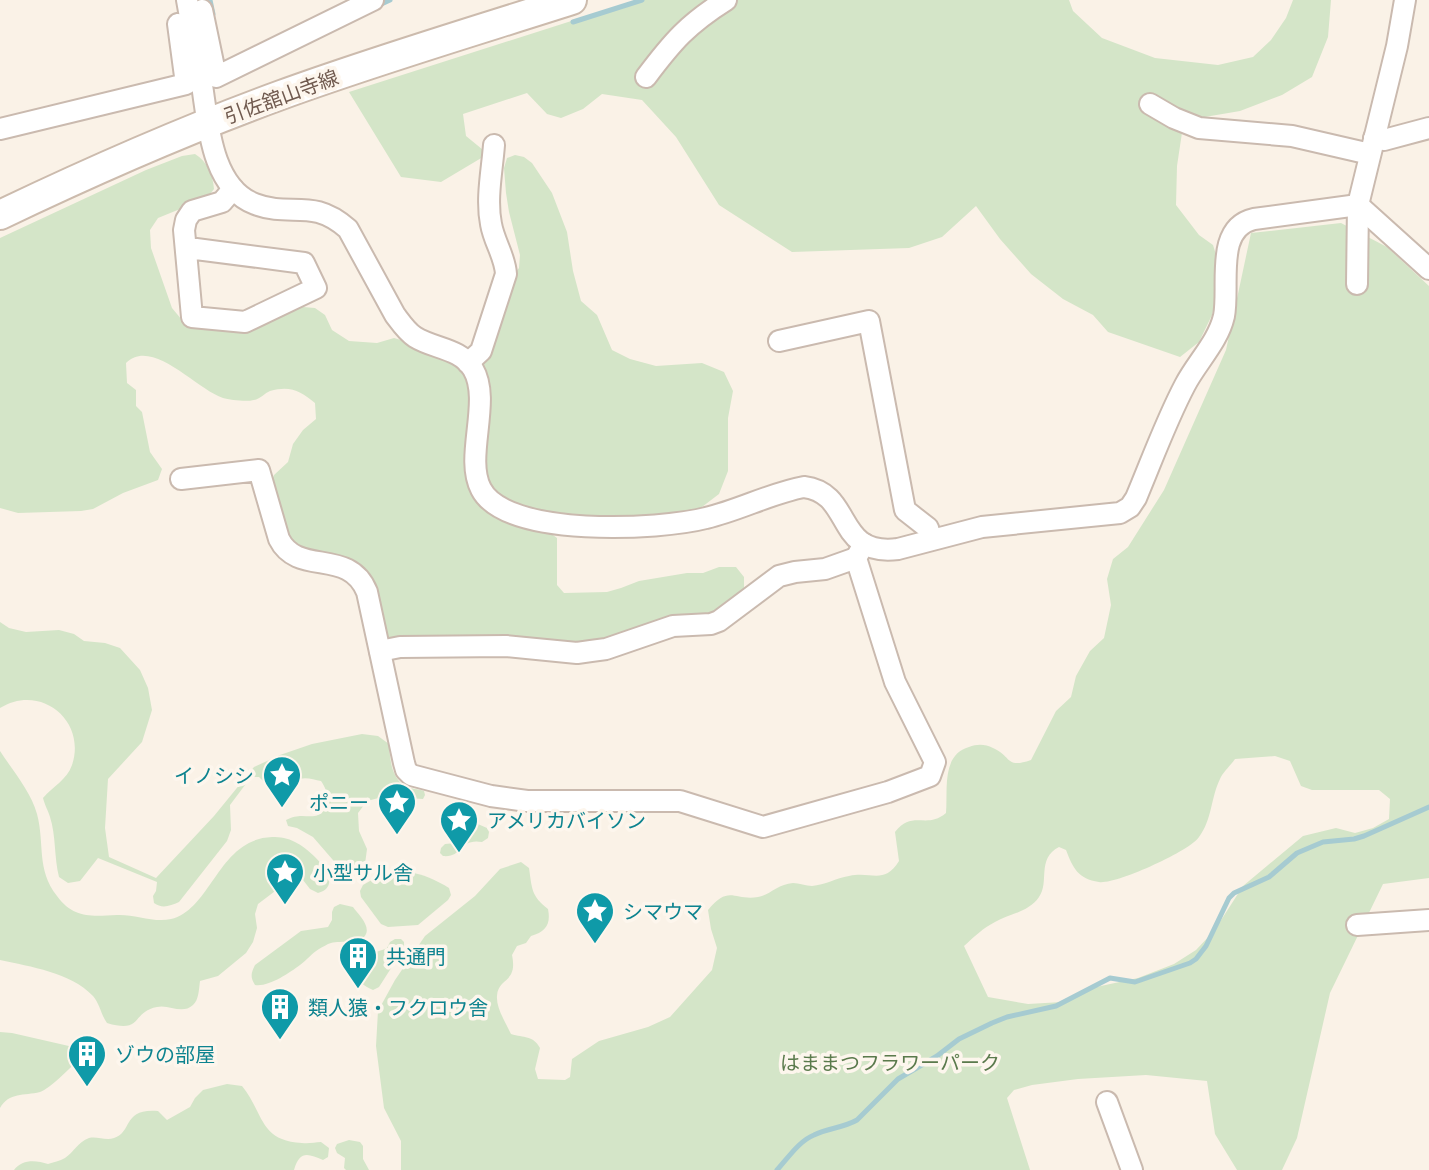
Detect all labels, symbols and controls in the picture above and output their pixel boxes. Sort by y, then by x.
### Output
street label: 引佐舘山寺線 [221,64,341,128]
place icon: イノシシ [261,754,303,809]
place label: イノシシ [174,763,254,787]
place icon: ポニー [376,781,418,836]
place label: ポニー [309,790,369,814]
place icon: アメリカバイソン [438,799,480,854]
place label: アメリカバイソン [487,808,646,832]
place icon: 小型サル舎 [264,851,306,906]
place label: 小型サル舎 [313,860,413,884]
place icon: シマウマ [574,890,616,945]
place label: シマウマ [623,899,703,923]
building icon: 共通門 [337,935,379,990]
place label: 共通門 [386,944,446,968]
building icon: 類人猿・フクロウ舎 [259,986,301,1041]
place label: 類人猿・フクロウ舎 [308,995,488,1019]
building icon: ゾウの部屋 [66,1033,108,1088]
place label: ゾウの部屋 [115,1042,215,1066]
park label: はままつフラワーパーク [780,1050,1000,1074]

